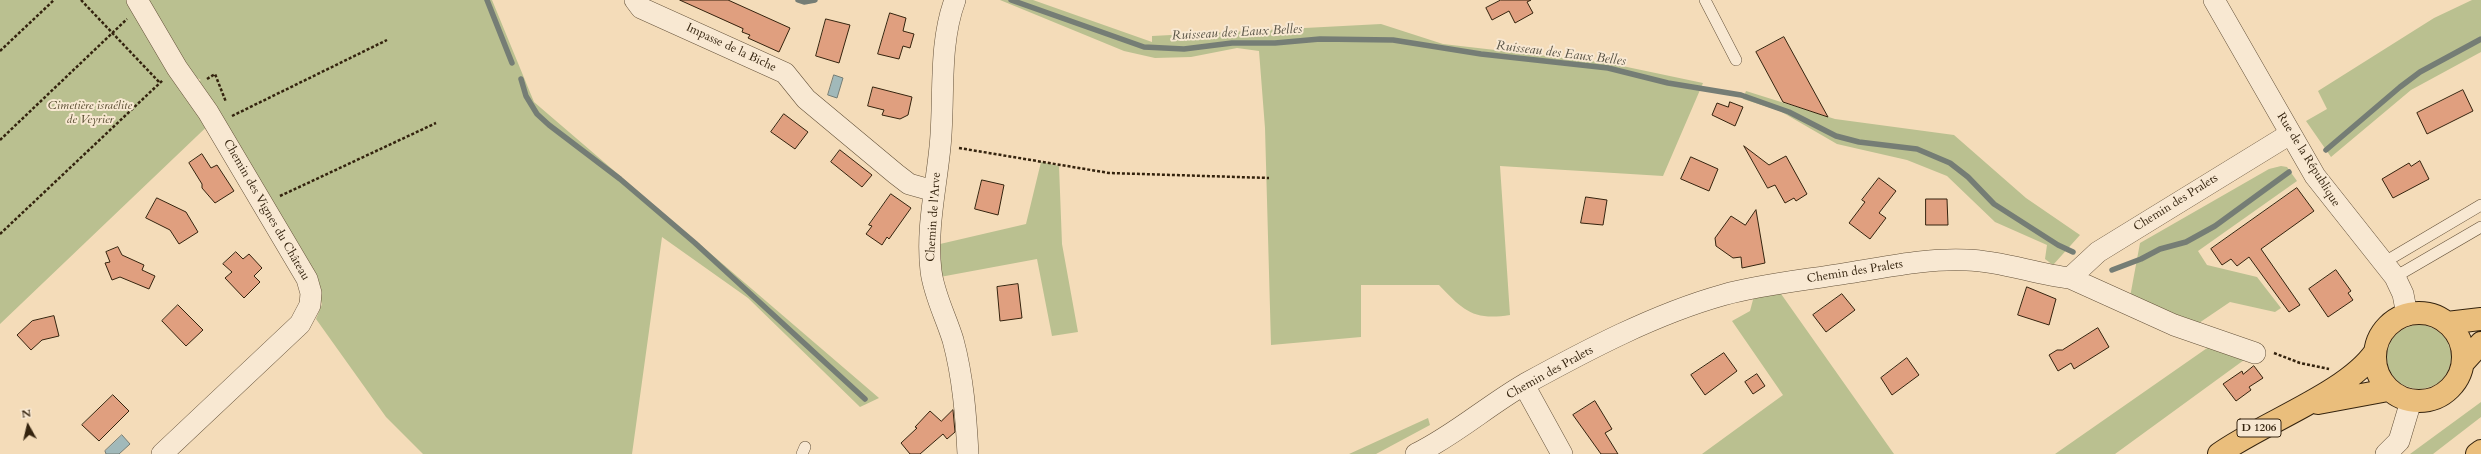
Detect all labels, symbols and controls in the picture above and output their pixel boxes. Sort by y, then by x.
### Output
street label: Impasse de la Biche [684,21,778,75]
water label: Ruisseau des Eaux Belles [1171,22,1303,44]
water label: Ruisseau des Eaux Belles [1495,38,1627,70]
park label: Cimetière israélite de Veyrier [48,99,132,127]
street label: Rue de la République [2273,110,2343,210]
street label: Chemin des Vignes du Château [220,137,312,283]
street label: Chemin des Pralets [2131,171,2221,235]
street label: Chemin de l'Arve [924,172,944,262]
street label: Chemin des Pralets [1806,257,1904,287]
street label: Chemin des Pralets [1504,343,1596,403]
north arrow [8,406,48,446]
text: N [20,406,32,422]
road number: D 1206 [2237,419,2281,437]

